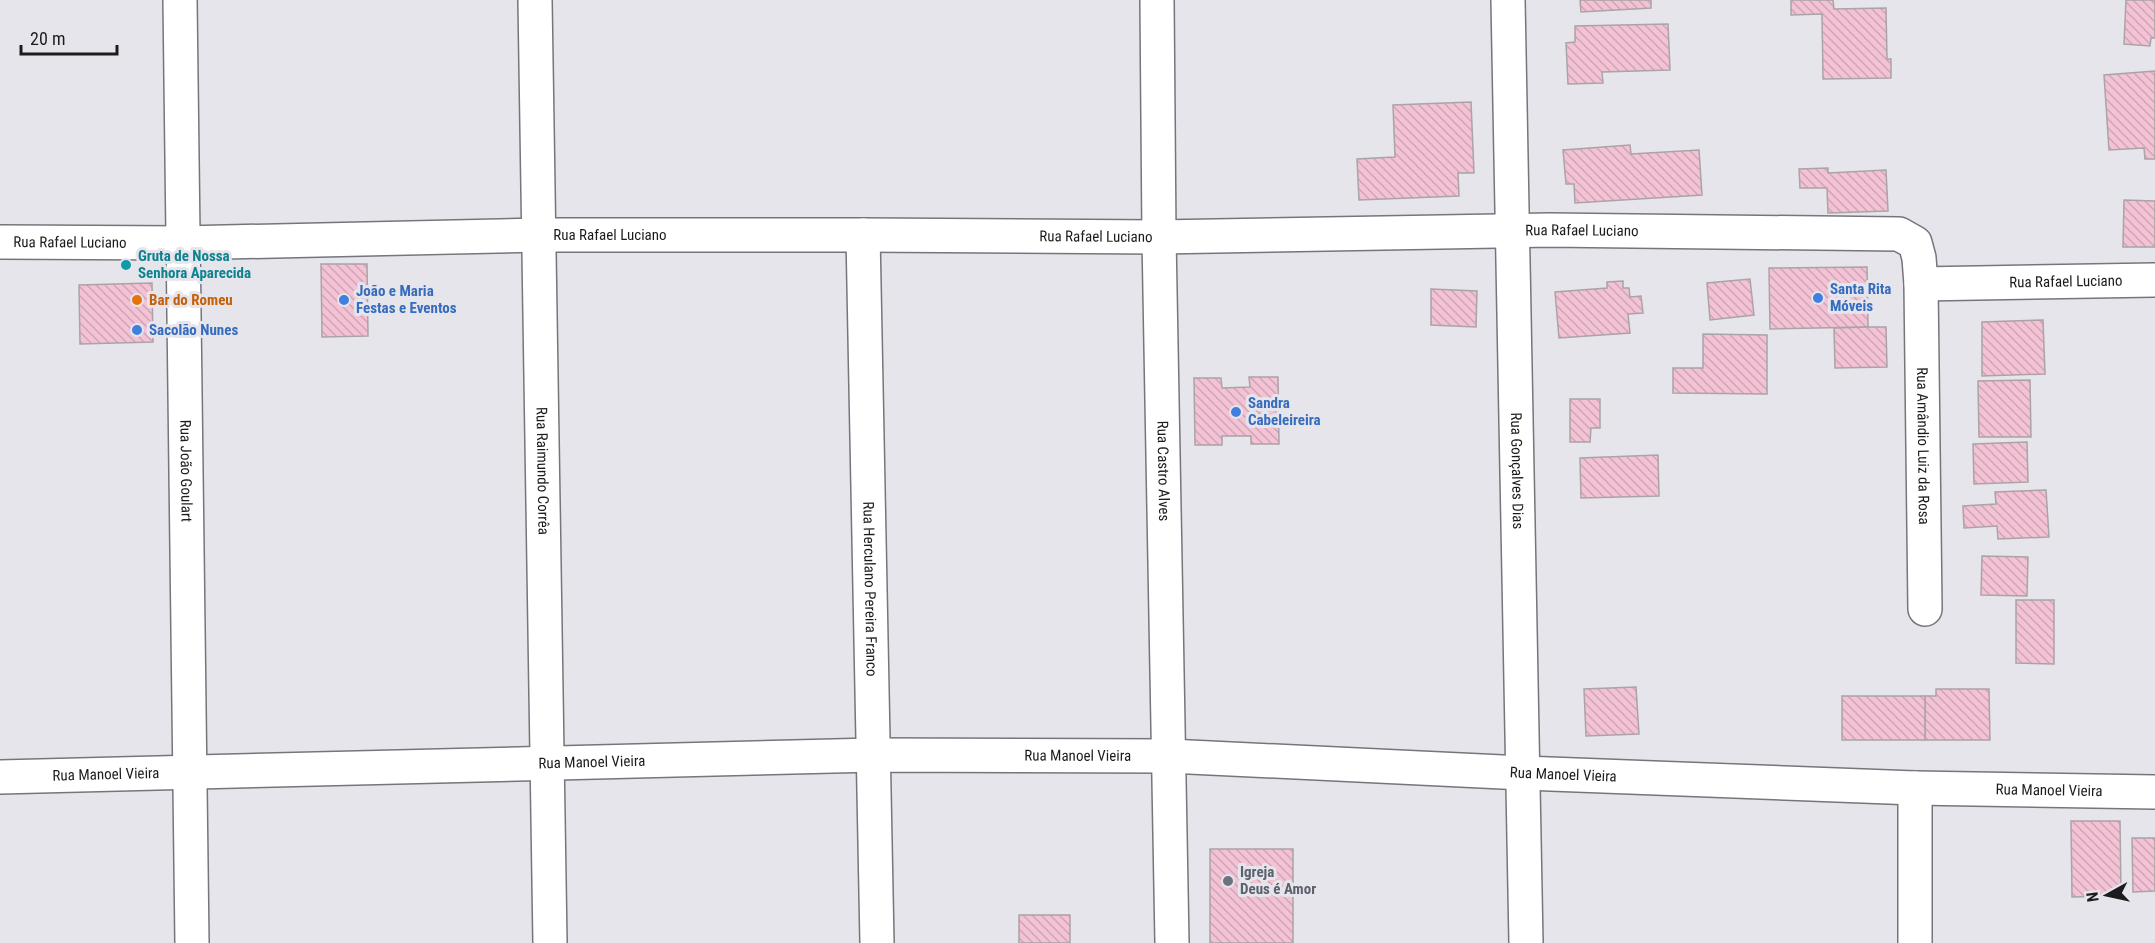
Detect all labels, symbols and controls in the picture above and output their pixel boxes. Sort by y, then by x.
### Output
scale bar [21,18,117,56]
text: 20 m [30,28,65,49]
street label: Rua Rafael Luciano [1525,221,1639,240]
street label: Rua Rafael Luciano [553,226,667,244]
street label: Rua Rafael Luciano [1039,227,1153,246]
street label: Rua Rafael Luciano [13,233,127,252]
place label: Gruta de Nossa Senhora Aparecida [138,247,251,282]
marker: Gruta de Nossa Senhora Aparecida [119,258,133,272]
street label: Rua Rafael Luciano [2009,272,2123,291]
place label: Santa Rita Móveis [1830,280,1891,315]
place label: João e Maria Festas e Eventos [356,282,457,317]
place label: Bar do Romeu [149,291,233,309]
marker: Santa Rita Móveis [1811,291,1825,305]
marker: Bar do Romeu [130,293,144,307]
marker: João e Maria Festas e Eventos [337,293,351,307]
place label: Sacolão Nunes [149,321,238,339]
marker: Sacolão Nunes [130,323,144,337]
street label: Rua Amândio Luiz da Rosa [1913,367,1933,525]
place label: Sandra Cabeleireira [1248,394,1321,429]
marker: Sandra Cabeleireira [1229,405,1243,419]
street label: Rua Raimundo Corrêa [532,407,553,535]
street label: Rua Gonçalves Dias [1507,412,1527,530]
street label: Rua João Goulart [176,420,196,522]
street label: Rua Castro Alves [1153,420,1173,522]
street label: Rua Herculano Pereira Franco [859,501,881,677]
street label: Rua Manoel Vieira [1024,747,1131,765]
street label: Rua Manoel Vieira [538,752,646,772]
street label: Rua Manoel Vieira [1509,763,1617,786]
street label: Rua Manoel Vieira [52,764,160,785]
street label: Rua Manoel Vieira [1995,780,2103,800]
place label: Igreja Deus é Amor [1240,863,1316,898]
north arrow [2077,865,2137,925]
marker: Igreja Deus é Amor [1221,874,1235,888]
text: N [2083,891,2103,903]

